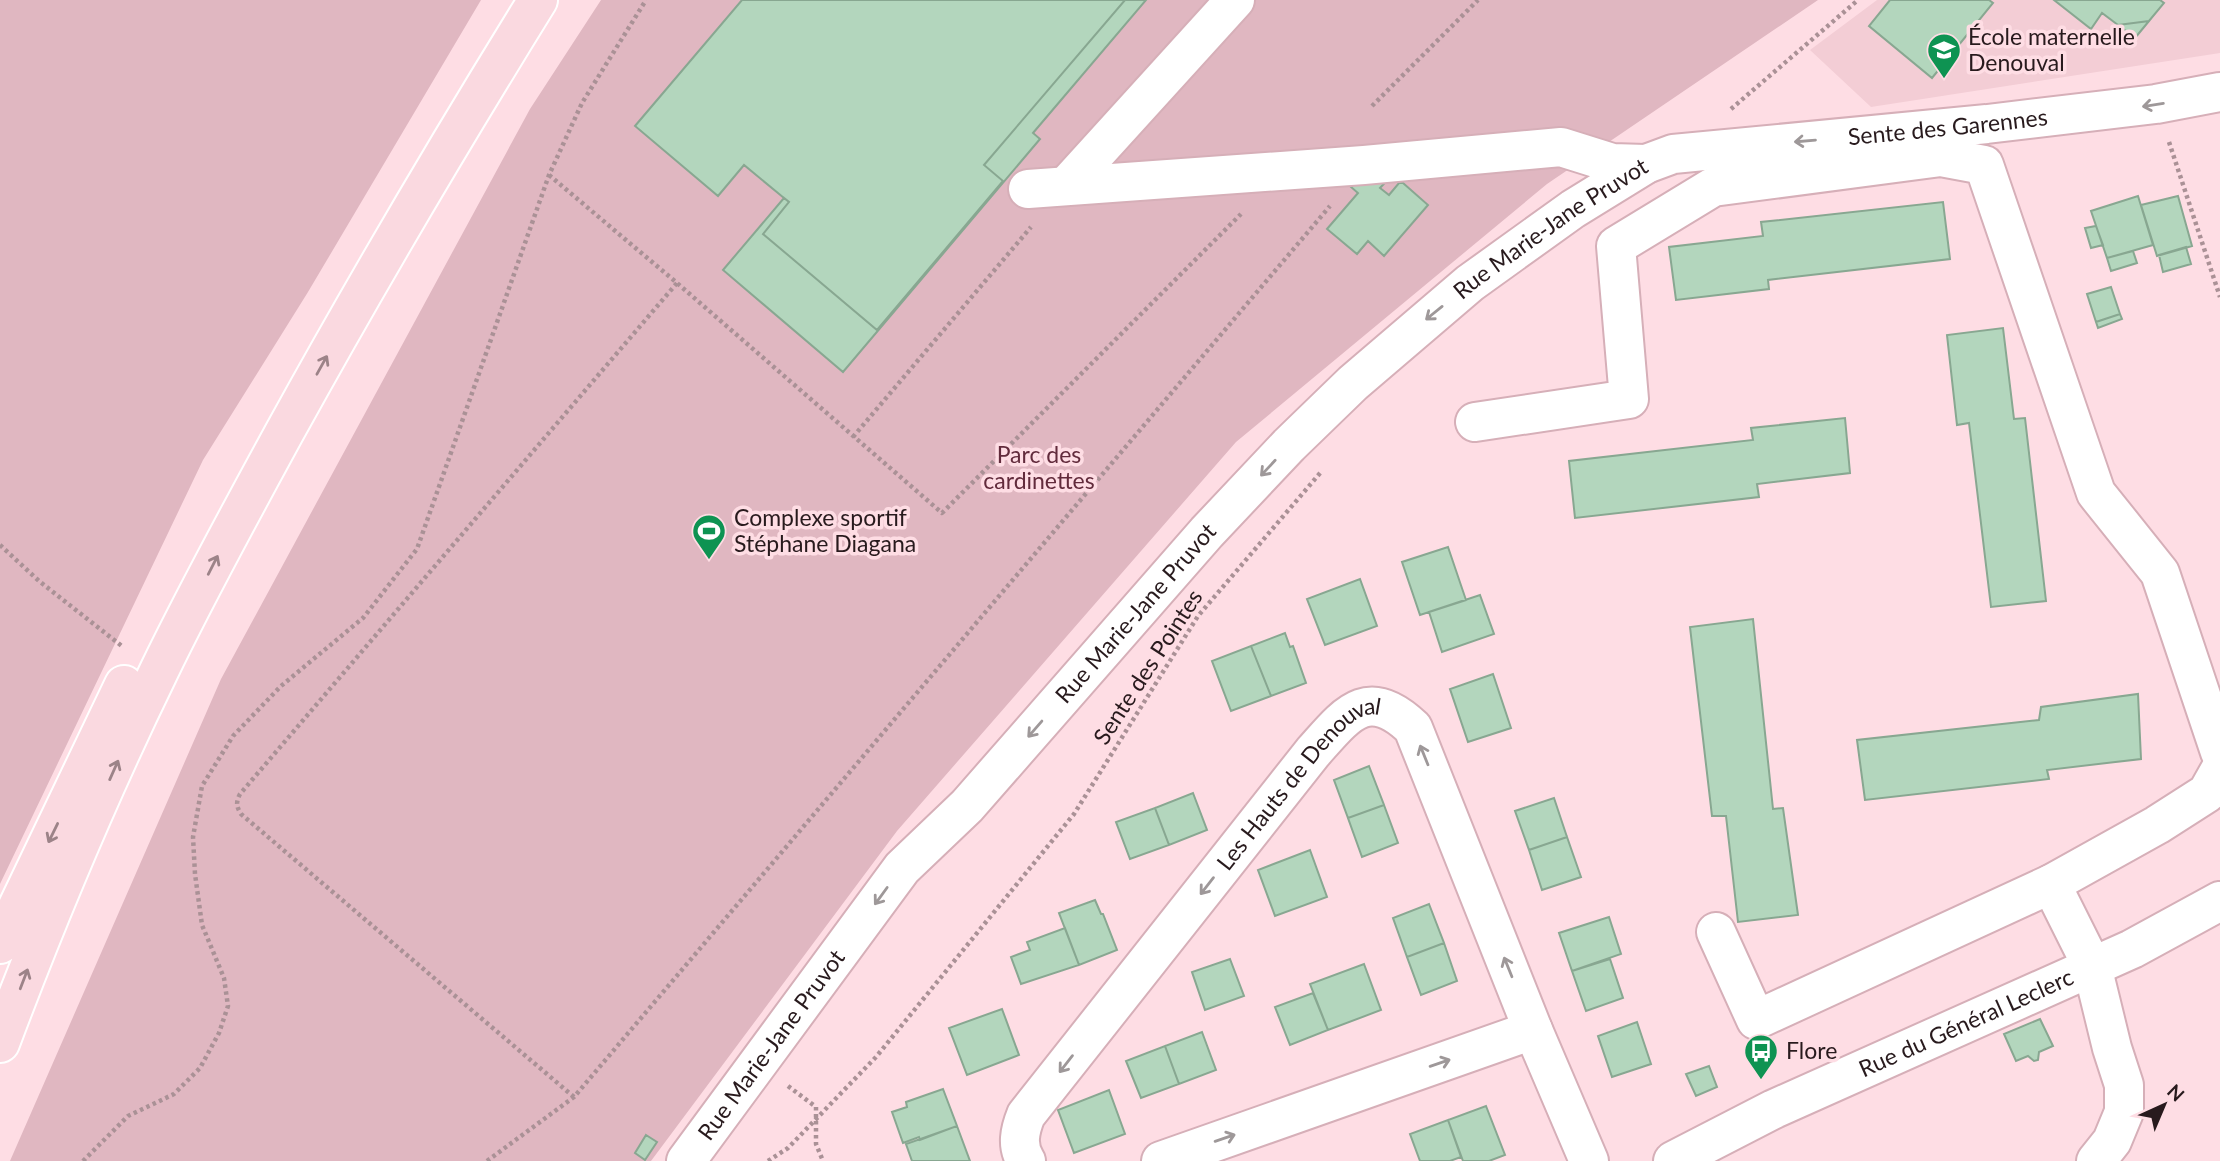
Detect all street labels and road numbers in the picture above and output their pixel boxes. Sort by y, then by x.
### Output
street label: Sente des Garennes [1847,102,2049,150]
street label: Rue Marie-Jane Pruvot [1447,151,1653,304]
street label: Rue Marie-Jane Pruvot [1049,516,1222,708]
street label: Sente des Pointes [1087,584,1208,749]
street label: Les Hauts de Denouval [1210,691,1383,875]
street label: Rue Marie-Jane Pruvot [691,943,850,1145]
street label: Rue du Général Leclerc [1854,962,2077,1082]

